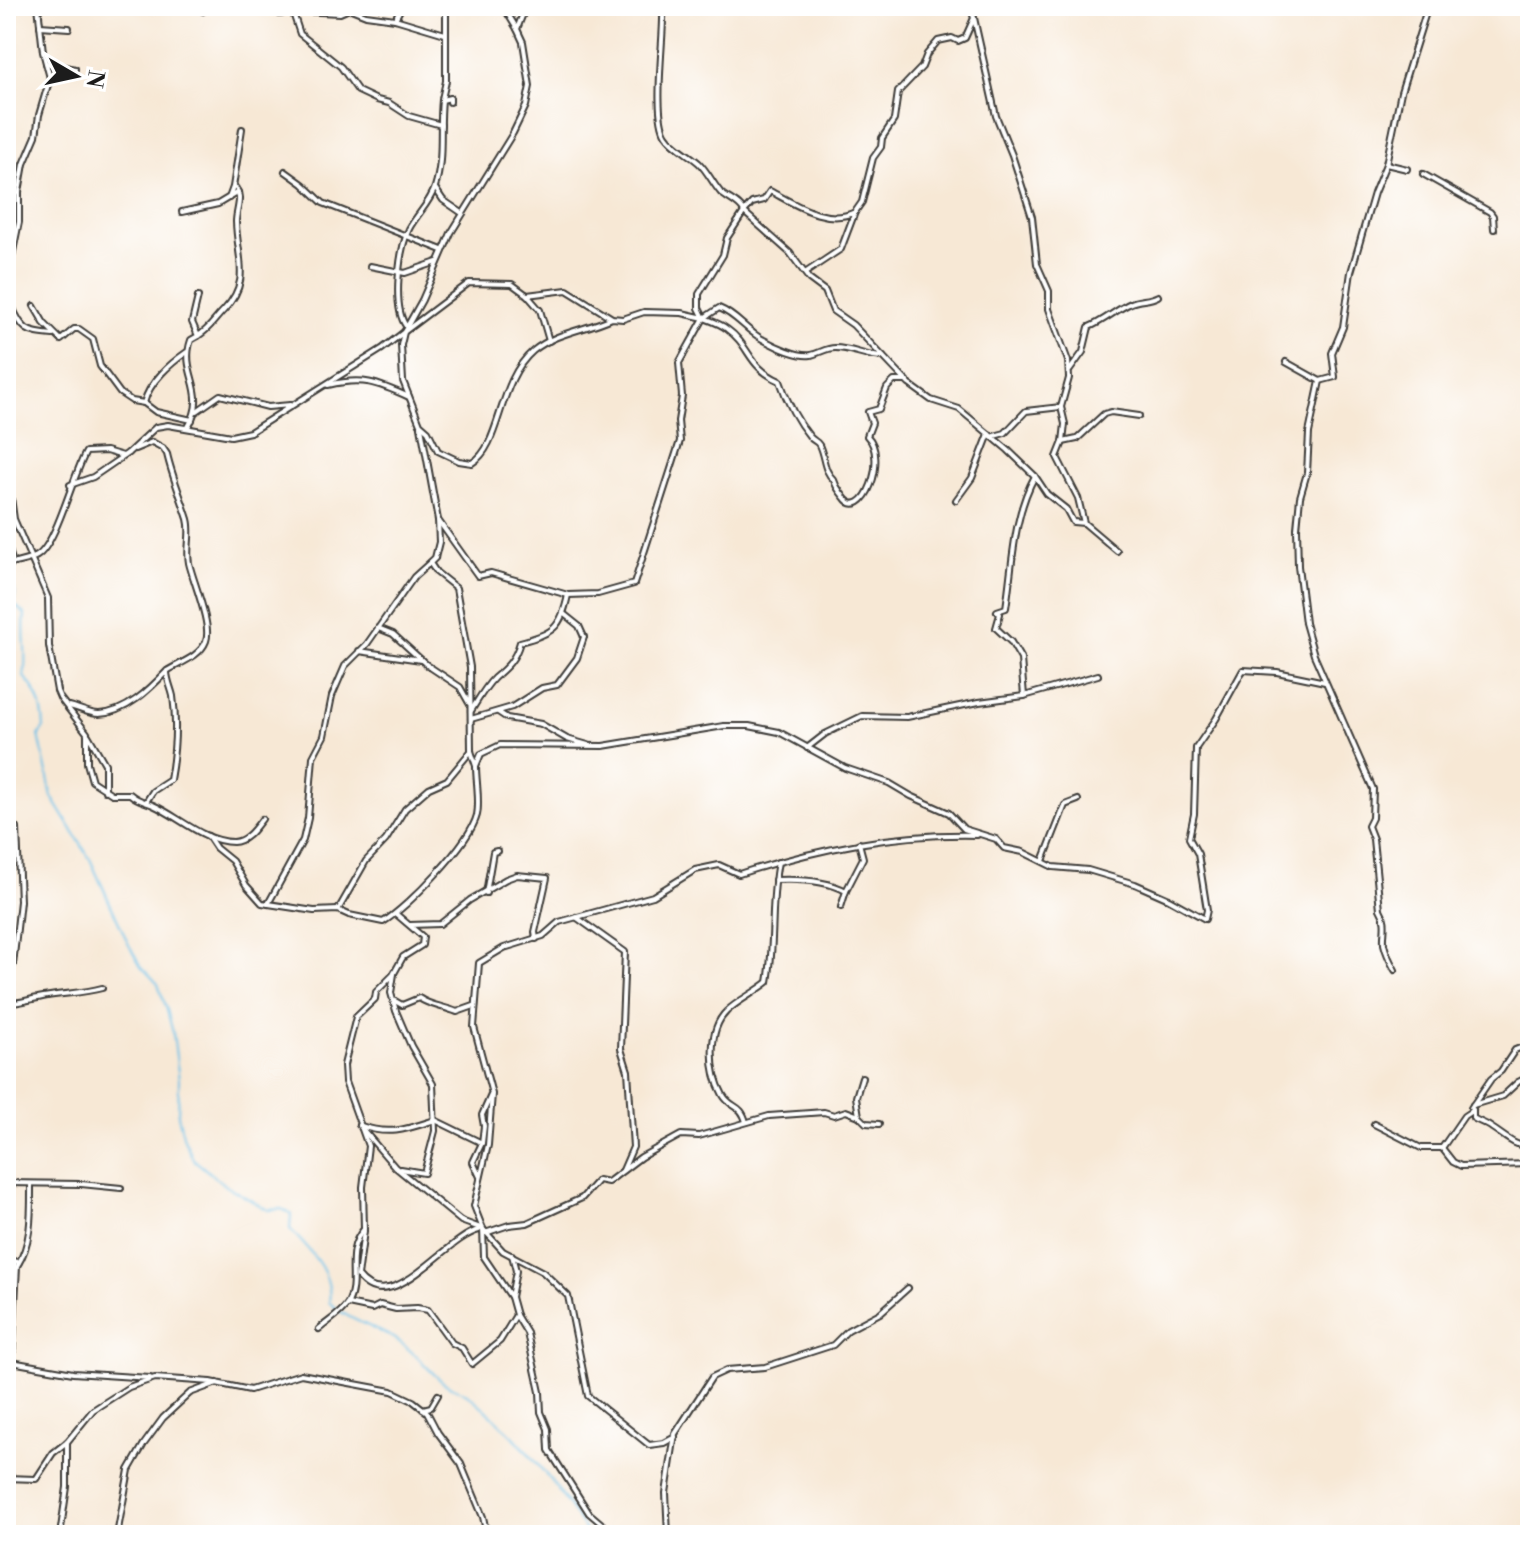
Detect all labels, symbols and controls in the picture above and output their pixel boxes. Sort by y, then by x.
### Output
north arrow [36,36,116,116]
text: N [79,68,109,90]

